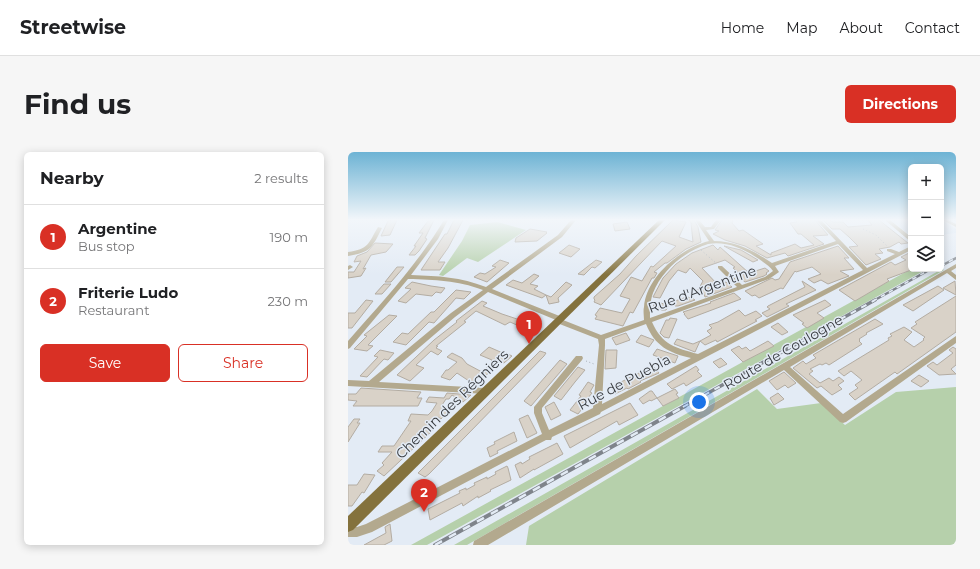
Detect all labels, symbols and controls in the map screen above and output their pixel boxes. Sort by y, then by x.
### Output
text: Streetwise [20,16,126,39]
text: Home [721,19,764,37]
text: Map [786,19,817,37]
text: About [839,19,883,37]
text: Contact [905,19,960,37]
button: Directions [845,85,956,123]
text: Find us [24,87,131,121]
map controls [908,164,944,272]
button: + [908,164,944,200]
text: Nearby [40,168,104,188]
text: 2 results [254,170,308,186]
button: − [908,200,944,236]
text: Argentine [78,219,157,238]
text: 1 [50,229,56,245]
text: 190 m [270,229,308,245]
button: layers [908,236,944,272]
text: Bus stop [78,238,135,254]
street label: Rue d'Argentine [645,261,759,317]
text: Friterie Ludo [78,283,178,302]
text: 2 [49,293,57,309]
text: 230 m [267,293,308,309]
text: Restaurant [78,302,149,318]
street label: Route de Coulogne [720,310,846,394]
pin: 1 [516,311,542,344]
button: Save [40,344,170,382]
button: Share [178,344,308,382]
street label: Chemin des Régniers [392,345,512,463]
street label: Rue de Puebla [574,350,674,414]
your location [689,392,709,412]
pin: 2 [411,479,437,512]

